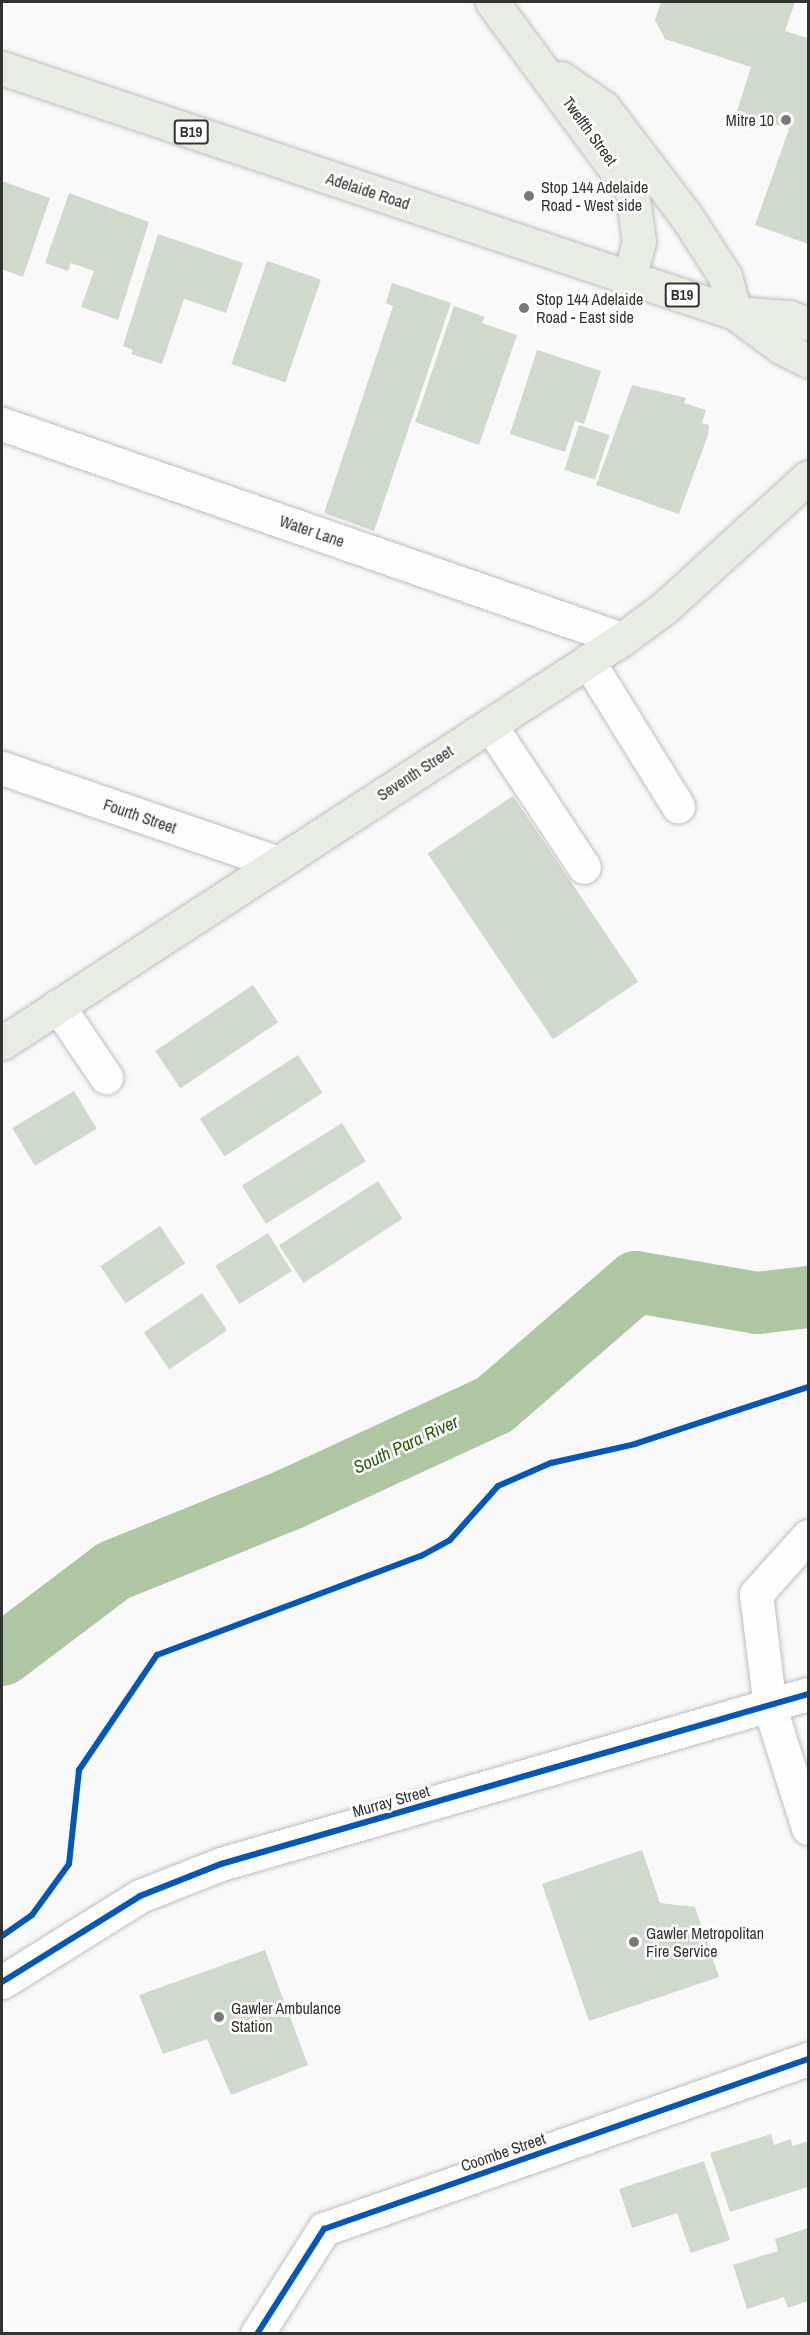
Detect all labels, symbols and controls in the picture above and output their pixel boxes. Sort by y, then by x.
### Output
street label: Twelfth Street [559,93,621,169]
place label: Mitre 10 [726,110,774,130]
marker: Mitre 10 [779,113,793,127]
road number: B19 [173,120,209,144]
street label: Adelaide Road [324,168,412,214]
place label: Stop 144 Adelaide Road - West side [541,177,649,215]
marker: Stop 144 Adelaide Road - West side [522,189,536,203]
road number: B19 [664,283,700,307]
place label: Stop 144 Adelaide Road - East side [536,289,644,327]
marker: Stop 144 Adelaide Road - East side [517,301,531,315]
street label: Water Lane [277,511,347,551]
street label: Seventh Street [373,741,457,805]
street label: Fourth Street [101,795,179,837]
water label: South Para River [350,1411,462,1479]
street label: Murray Street [350,1781,432,1821]
place label: Gawler Metropolitan Fire Service [646,1923,764,1961]
marker: Gawler Metropolitan Fire Service [627,1935,641,1949]
place label: Gawler Ambulance Station [231,1998,342,2036]
marker: Gawler Ambulance Station [212,2010,226,2024]
street label: Coombe Street [458,2129,548,2175]

